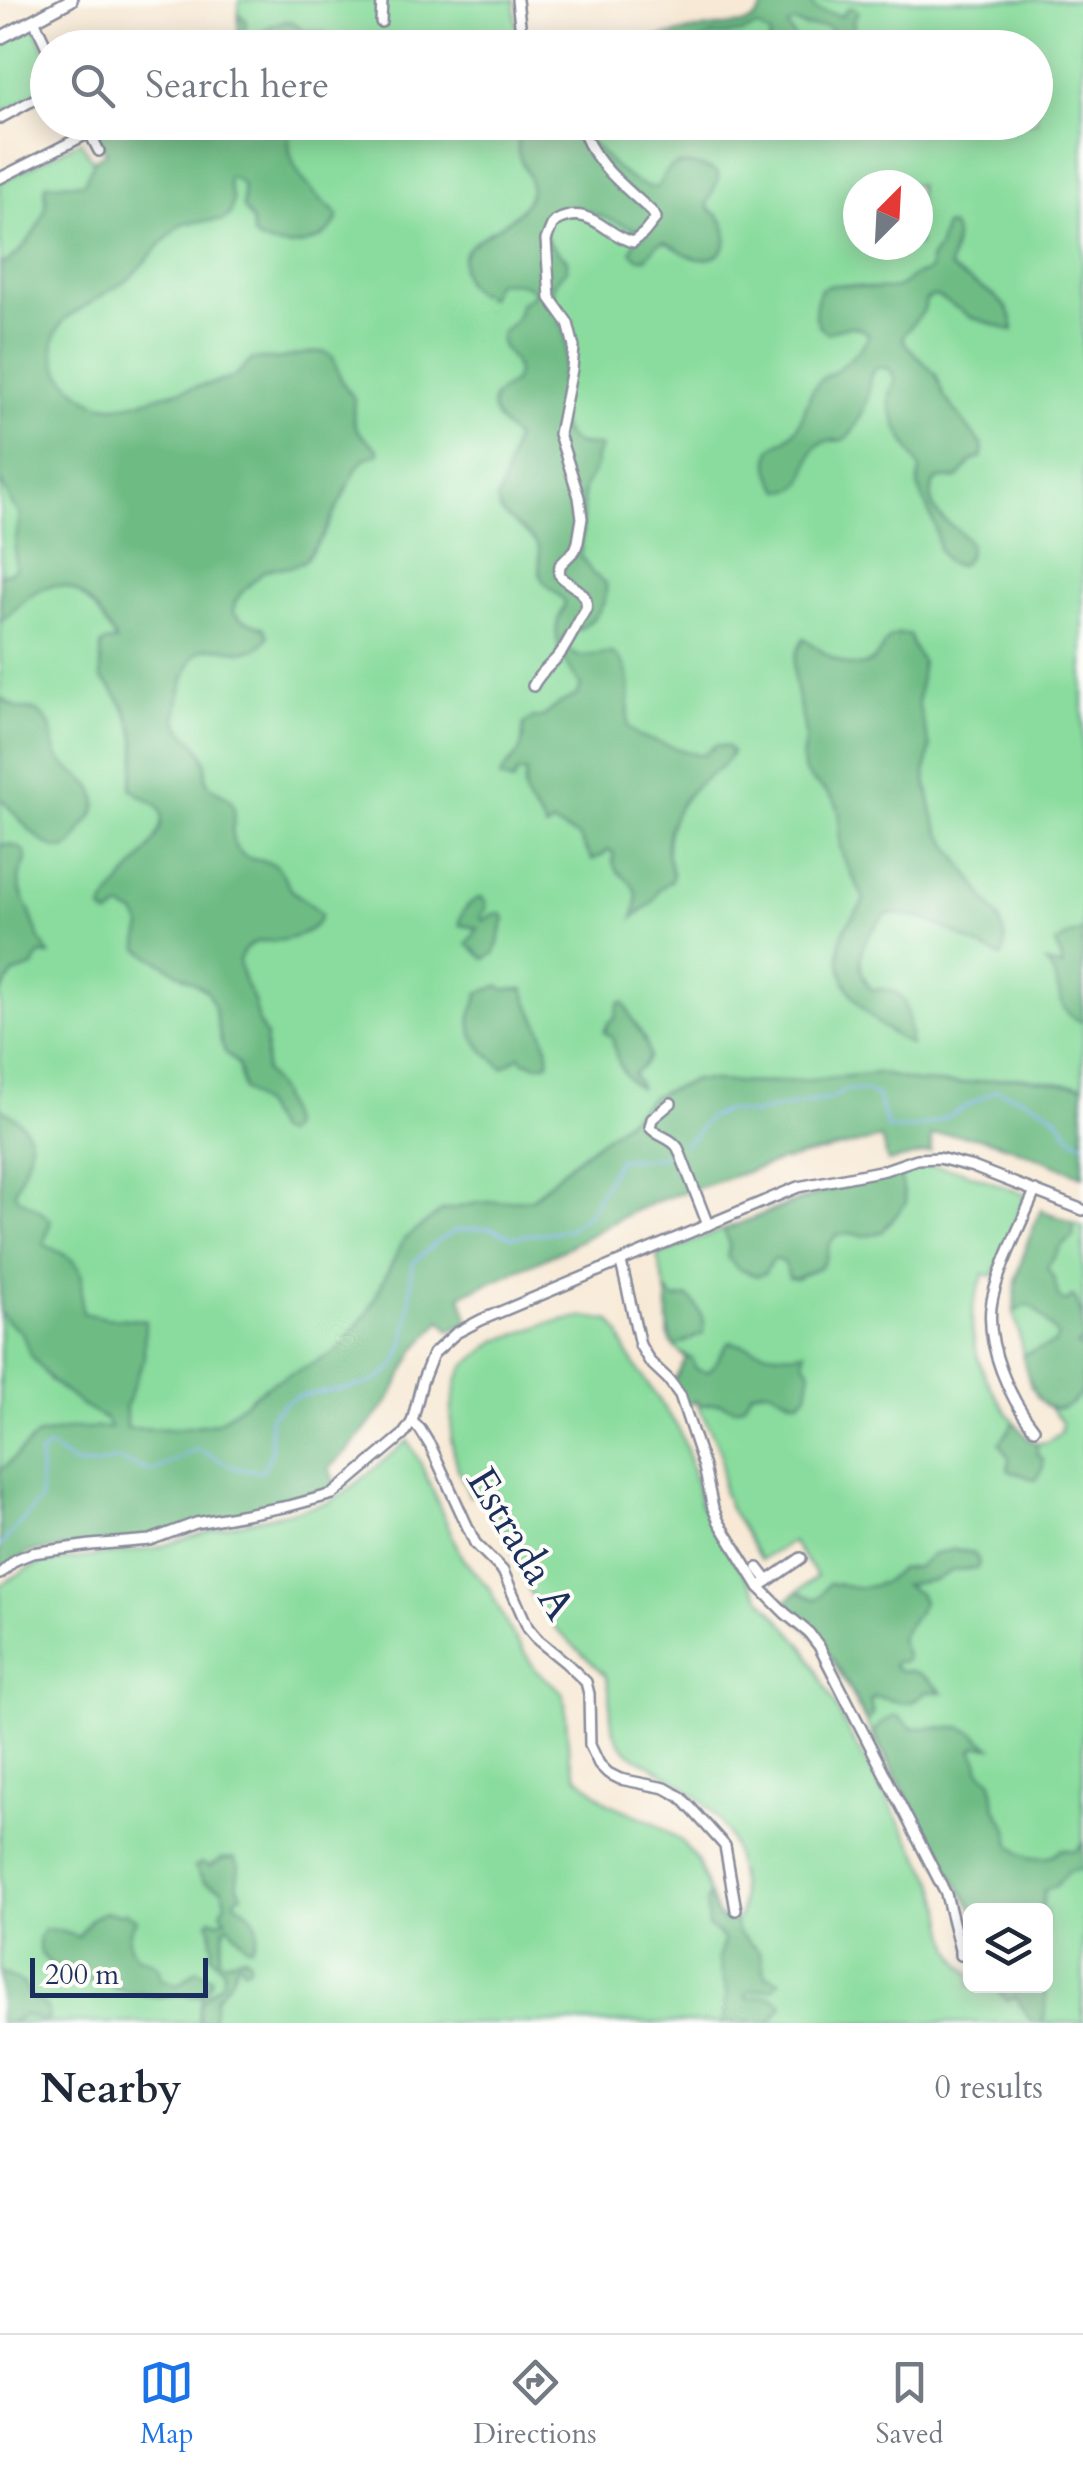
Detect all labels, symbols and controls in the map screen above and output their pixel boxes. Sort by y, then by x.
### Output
search box [30,30,1053,140]
icon: search [65,58,120,113]
text: Search here [145,59,329,111]
north arrow [843,170,933,260]
street label: Estrada A [453,1457,589,1631]
map controls [963,1903,1053,1993]
button: layers [963,1903,1053,1993]
scale bar [30,1953,208,1998]
text: 200 m [45,1956,119,1994]
text: Nearby [40,2060,182,2117]
text: 0 results [935,2066,1043,2110]
tab: Map [139,2355,194,2453]
tab: Directions [473,2355,597,2453]
tab: Saved [876,2355,944,2453]

